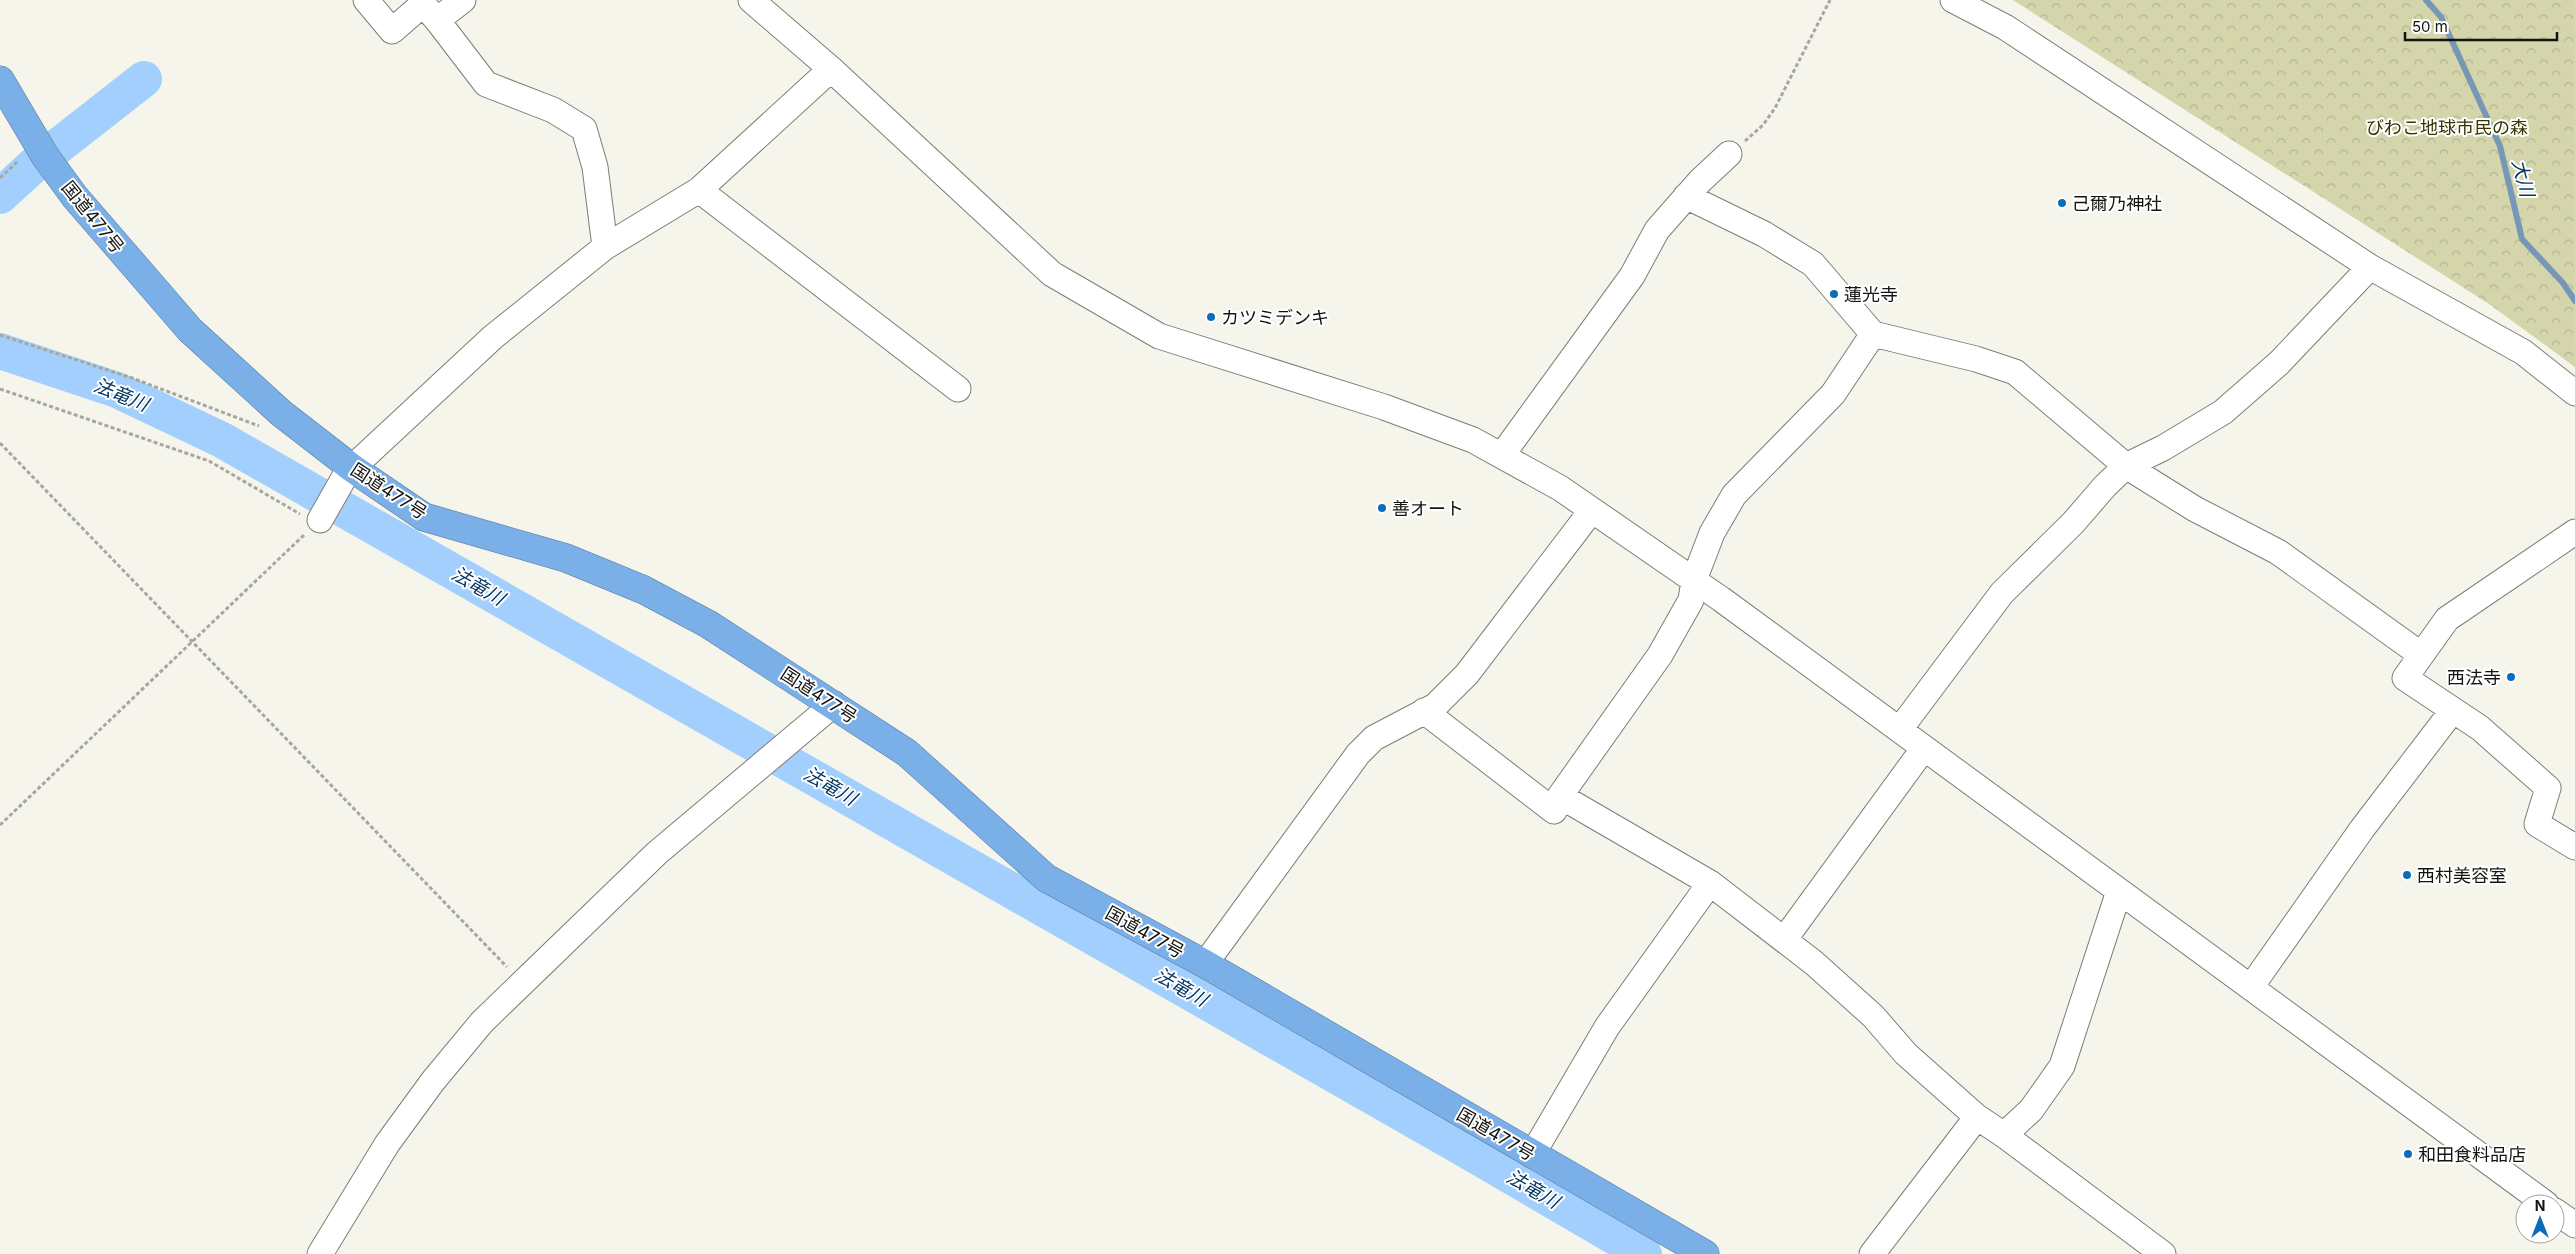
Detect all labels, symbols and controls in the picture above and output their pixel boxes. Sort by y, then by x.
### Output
scale bar [2405,10,2558,42]
text: 50 m [2412,17,2448,36]
park label: びわこ地球市民の森 [2366,117,2528,138]
water label: 大川 [2507,157,2539,201]
street label: 国道477号 [58,177,128,257]
place label: 己爾乃神社 [2072,193,2162,214]
marker: 己爾乃神社 [2056,197,2068,209]
place label: 蓮光寺 [1844,284,1898,305]
marker: 蓮光寺 [1828,288,1840,300]
place label: カツミデンキ [1221,307,1329,328]
marker: カツミデンキ [1205,311,1217,323]
water label: 法竜川 [90,374,154,417]
street label: 国道477号 [347,459,431,523]
place label: 善オート [1392,498,1464,519]
marker: 善オート [1376,502,1388,514]
water label: 法竜川 [448,562,510,611]
street label: 国道477号 [777,663,861,727]
place label: 西法寺 [2447,667,2501,688]
marker: 西法寺 [2505,671,2517,683]
water label: 法竜川 [800,762,862,811]
place label: 西村美容室 [2417,865,2507,886]
marker: 西村美容室 [2401,869,2413,881]
street label: 国道477号 [1102,902,1188,962]
water label: 法竜川 [1151,963,1213,1012]
street label: 国道477号 [1453,1103,1539,1165]
place label: 和田食料品店 [2418,1144,2526,1165]
marker: 和田食料品店 [2402,1148,2414,1160]
water label: 法竜川 [1503,1165,1565,1214]
north arrow [2515,1194,2565,1244]
text: N [2535,1197,2545,1214]

